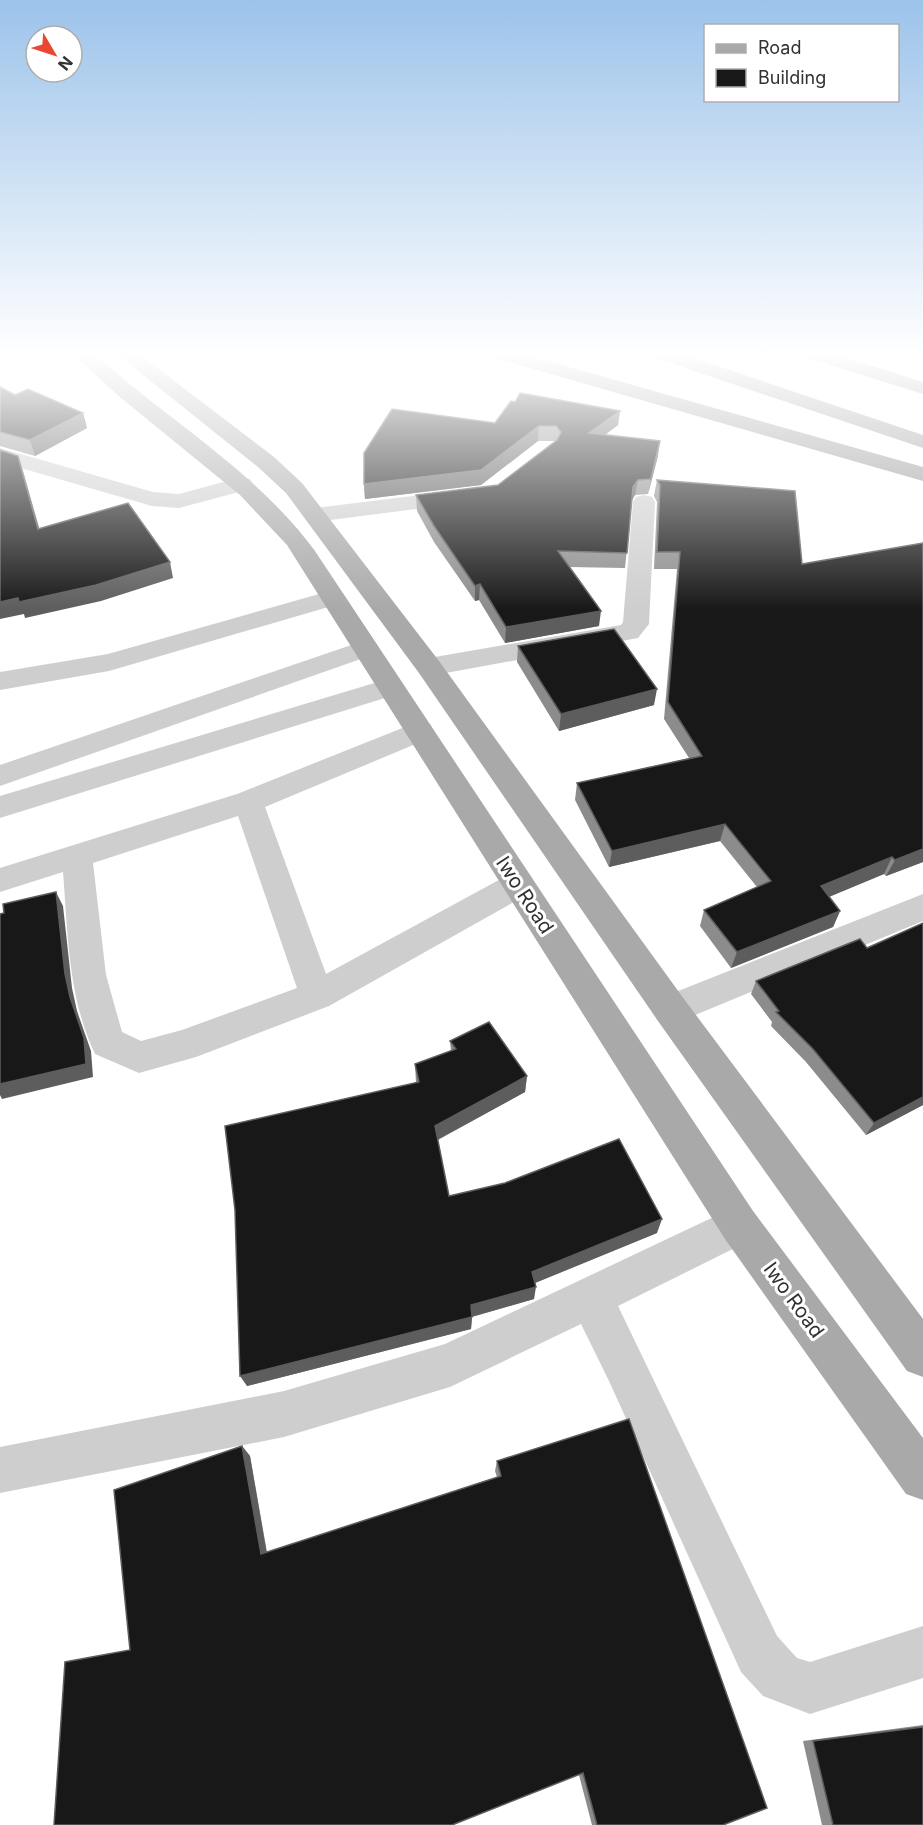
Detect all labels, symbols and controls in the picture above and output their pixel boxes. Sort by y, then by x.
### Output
north arrow [24,24,84,84]
legend [704,24,899,102]
text: Road [758,37,801,58]
text: N [54,52,77,74]
text: Building [758,67,826,88]
street label: Iwo Road [491,852,559,938]
street label: Iwo Road [759,1258,829,1342]

